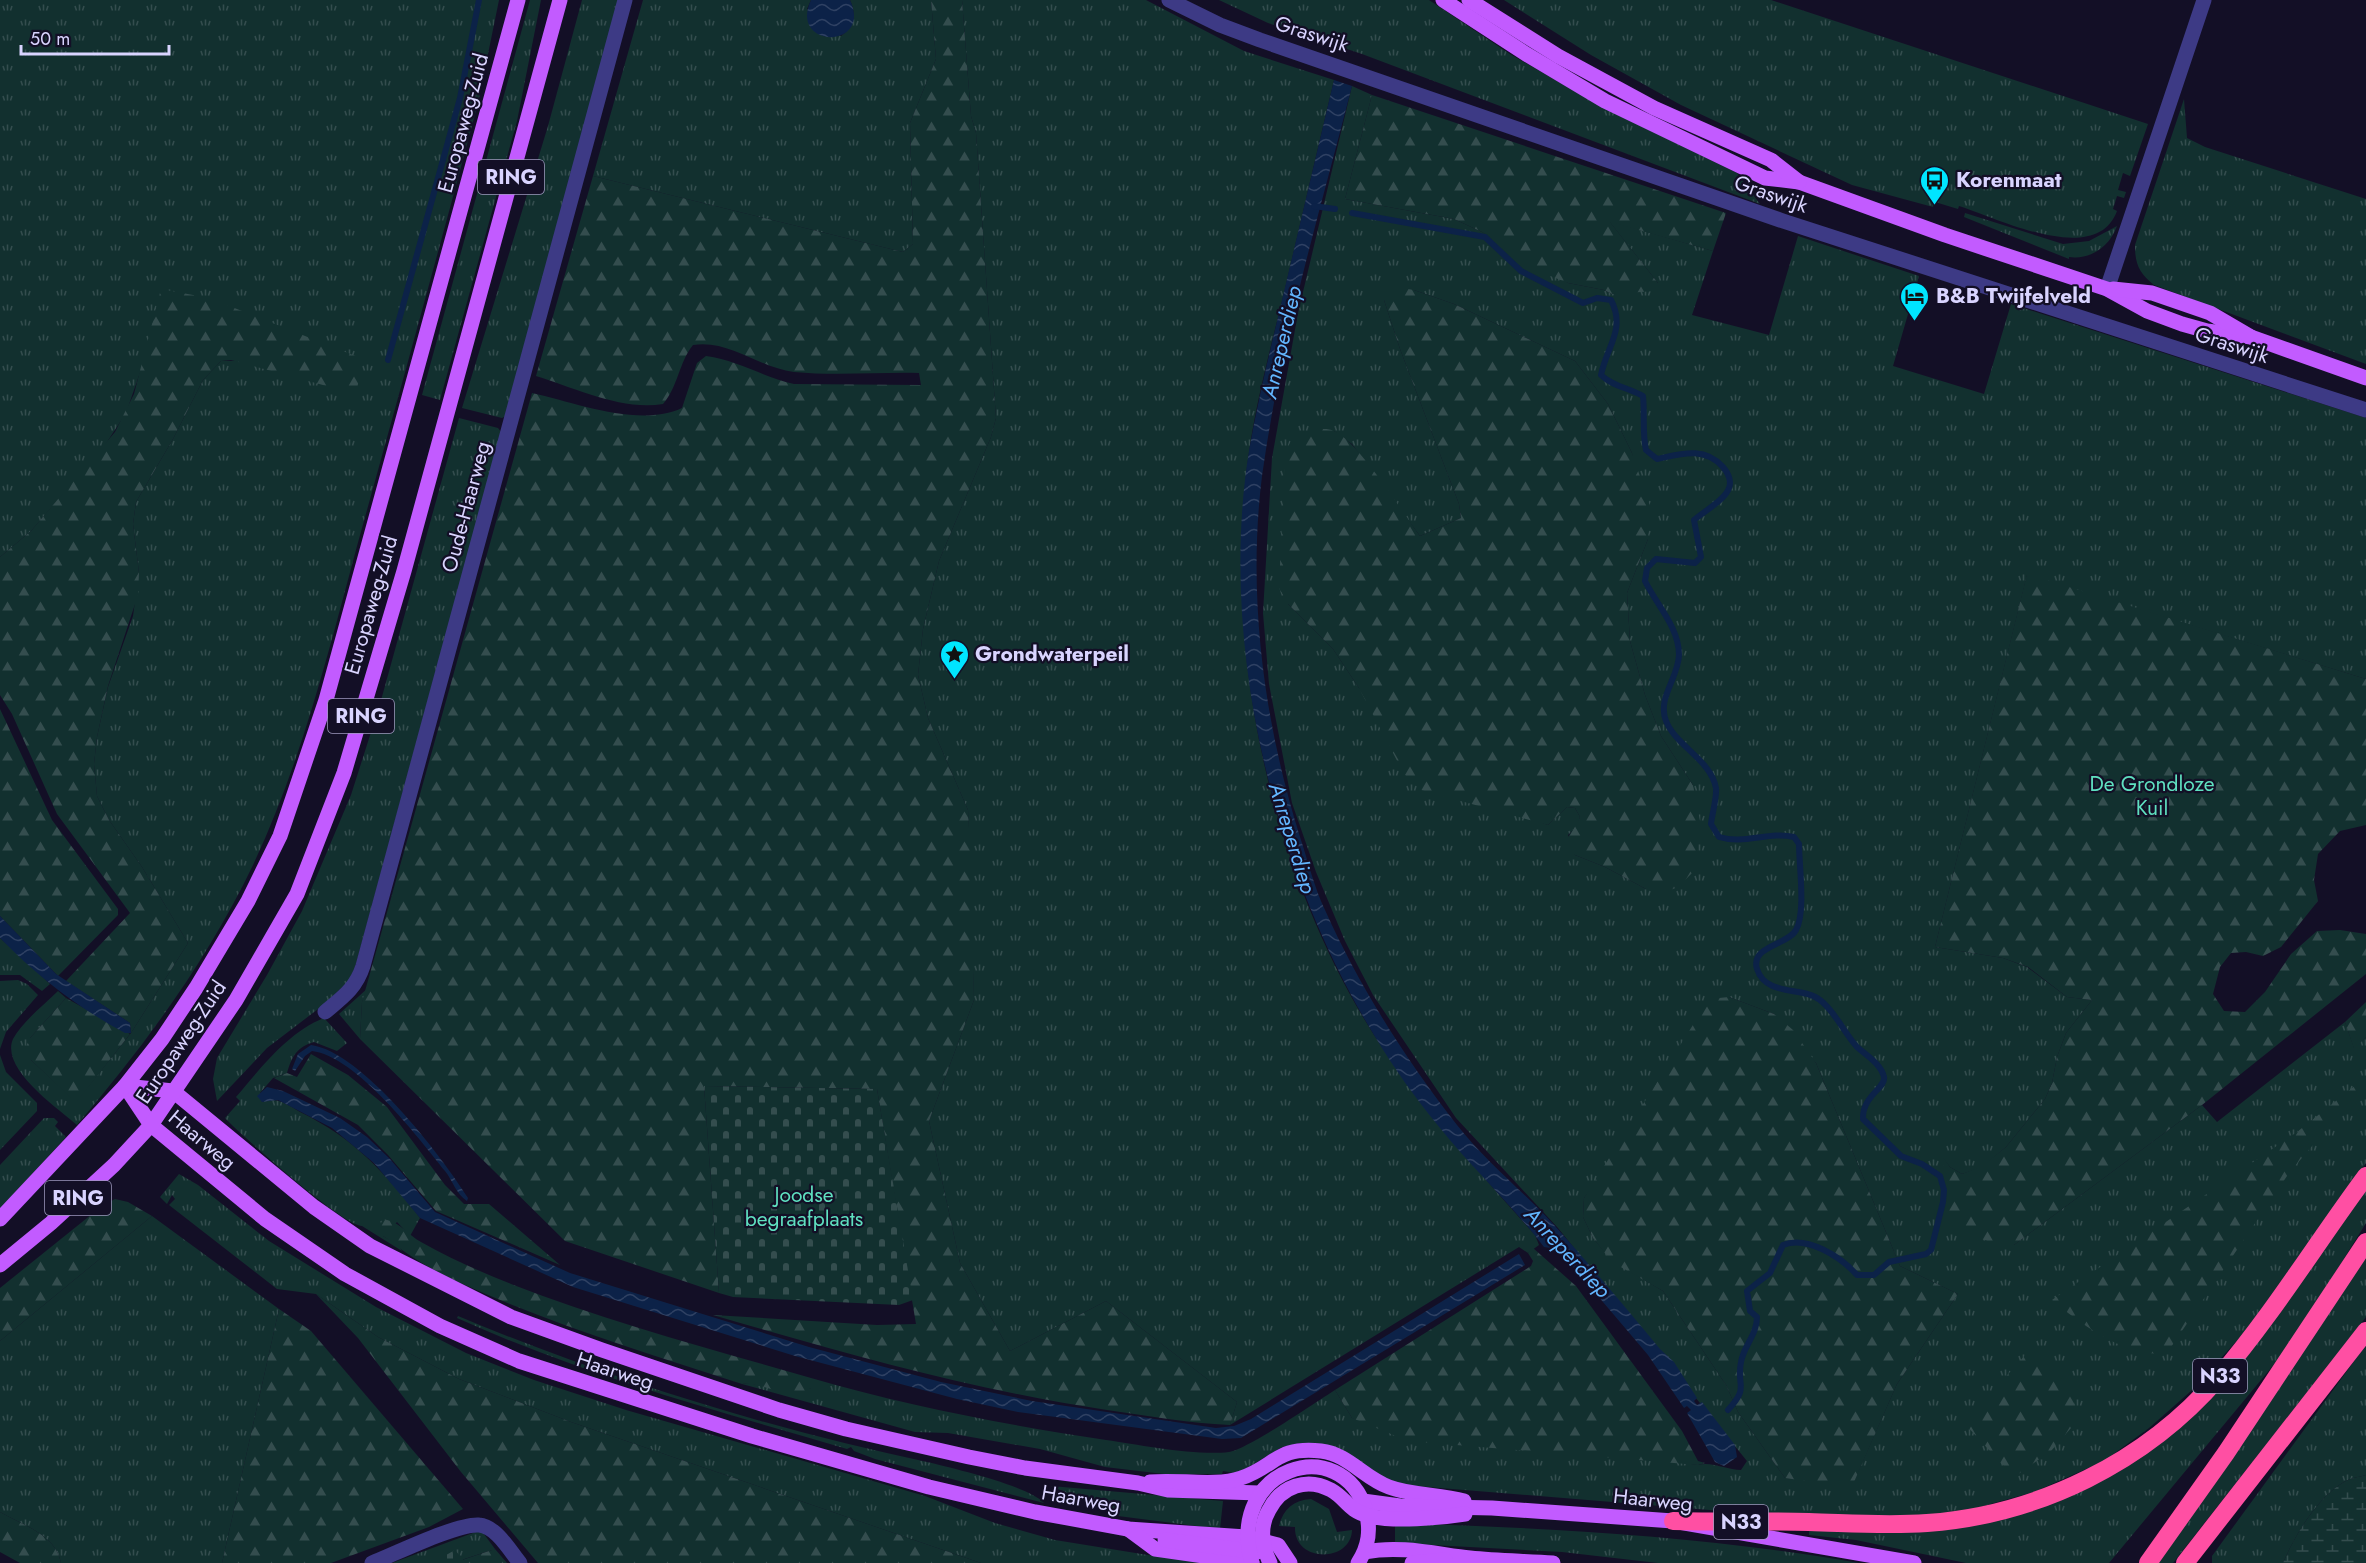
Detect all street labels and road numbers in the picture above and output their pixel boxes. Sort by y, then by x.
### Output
street label: Graswijk [1271,8,1354,60]
street label: Europaweg-Zuid [430,50,496,196]
road number: RING [478,160,544,194]
street label: Graswijk [1730,167,1813,221]
street label: Graswijk [2191,319,2274,371]
street label: Oude-Haarweg [434,438,498,576]
street label: Europaweg-Zuid [337,532,405,678]
road number: RING [328,699,394,733]
street label: Europaweg-Zuid [128,974,234,1110]
street label: Haarweg [162,1103,242,1177]
road number: RING [45,1181,111,1215]
street label: Haarweg [572,1344,658,1398]
road number: N33 [2193,1359,2247,1393]
street label: Haarweg [1039,1477,1123,1521]
street label: Haarweg [1612,1481,1694,1519]
road number: N33 [1714,1505,1768,1539]

